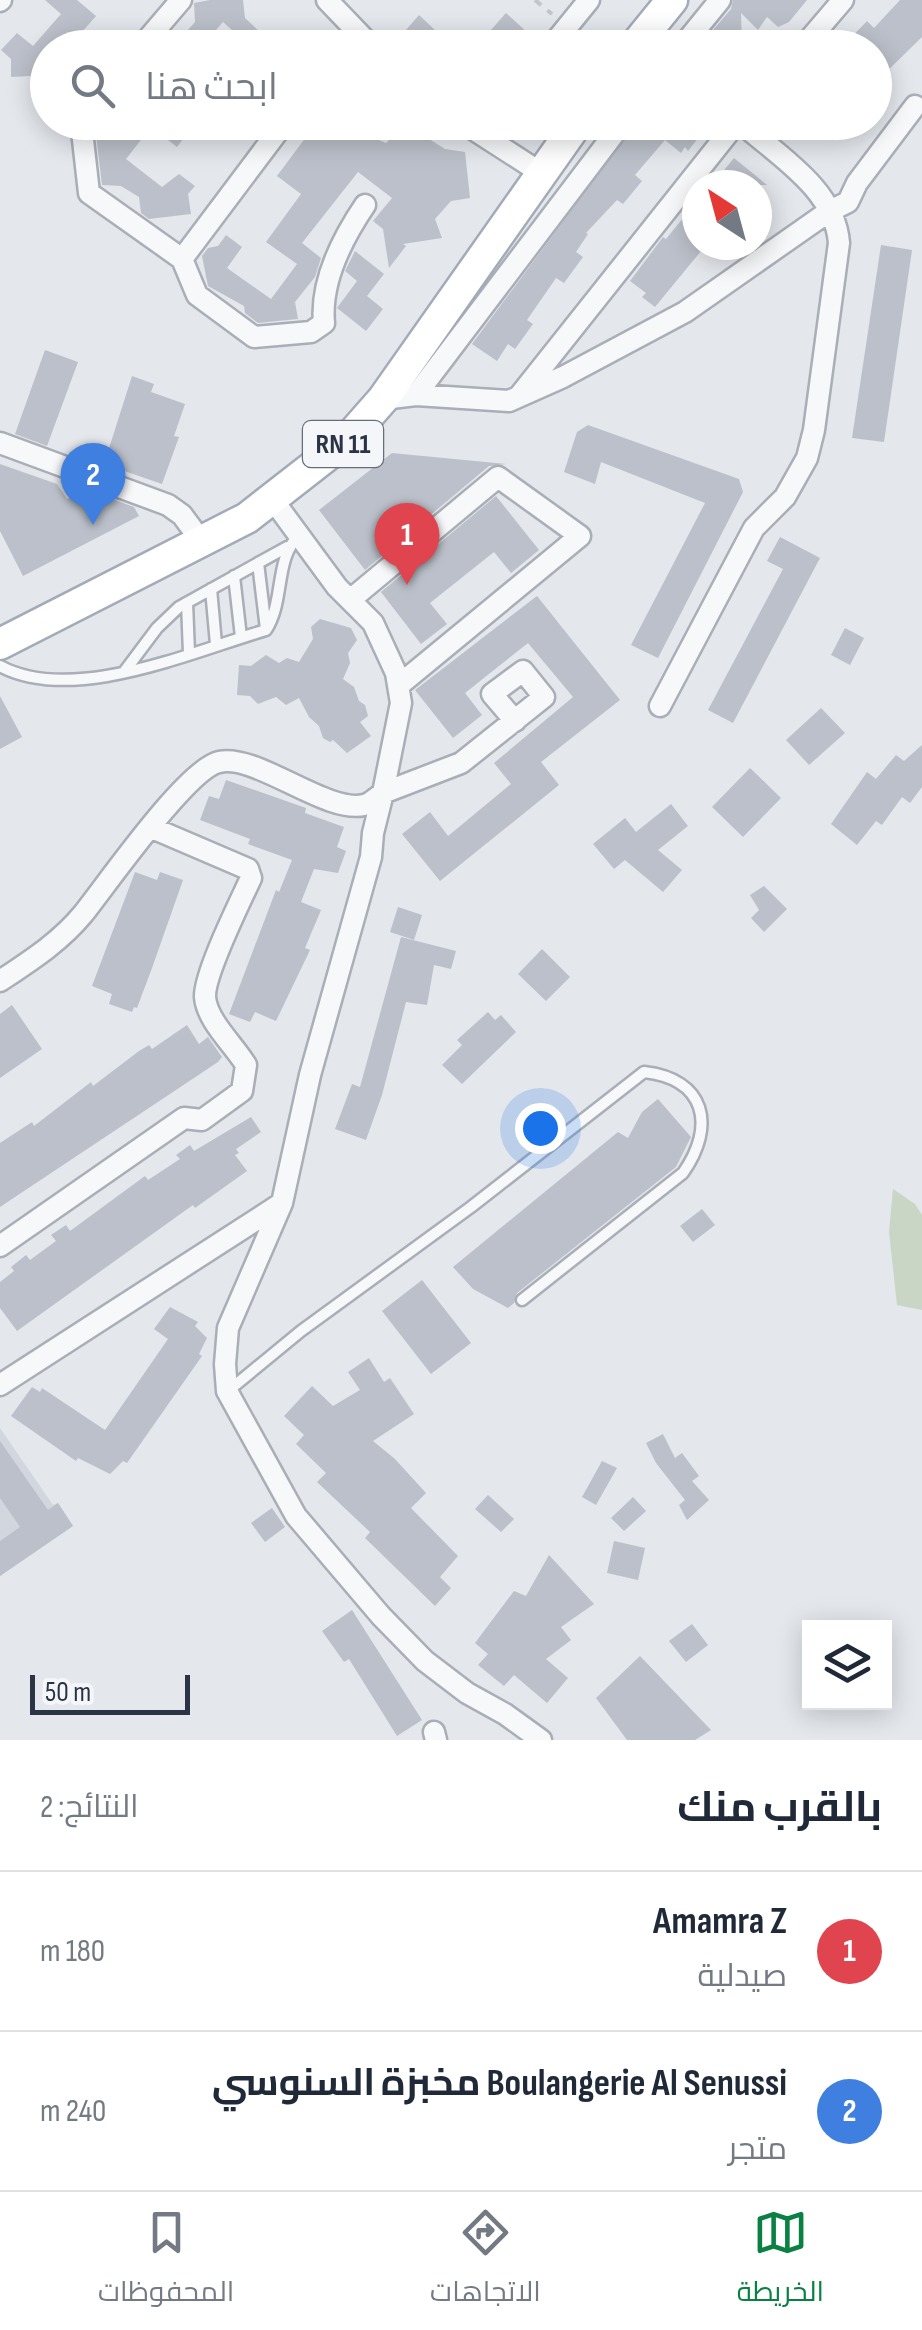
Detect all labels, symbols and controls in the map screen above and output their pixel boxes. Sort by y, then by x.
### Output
search box [30,30,892,140]
icon: search [65,58,120,113]
text: ابحث هنا [145,65,278,110]
north arrow [682,170,772,260]
road number: RN 11 [303,421,383,467]
pin: 2 [61,442,126,525]
pin: 1 [374,502,440,585]
your location [515,1103,566,1154]
map controls [802,1620,892,1710]
button: layers [802,1620,892,1710]
scale bar [30,1670,190,1714]
text: 50 m [45,1676,91,1709]
text: بالقرب منك [677,1783,882,1834]
text: النتائج: 2 [40,1788,139,1827]
text: Amamra Z [653,1899,787,1944]
text: 180 m [40,1932,105,1971]
text: 1 [843,1932,856,1971]
text: صيدلية [698,1957,787,1996]
text: Boulangerie Al Senussi مخبزة السنوسي [212,2061,787,2106]
text: 240 m [40,2092,106,2131]
text: 2 [842,2092,857,2131]
text: متجر [728,2130,787,2169]
tab: المحفوظات [98,2205,234,2317]
tab: الاتجاهات [430,2205,541,2317]
tab: الخريطة [737,2205,824,2317]

